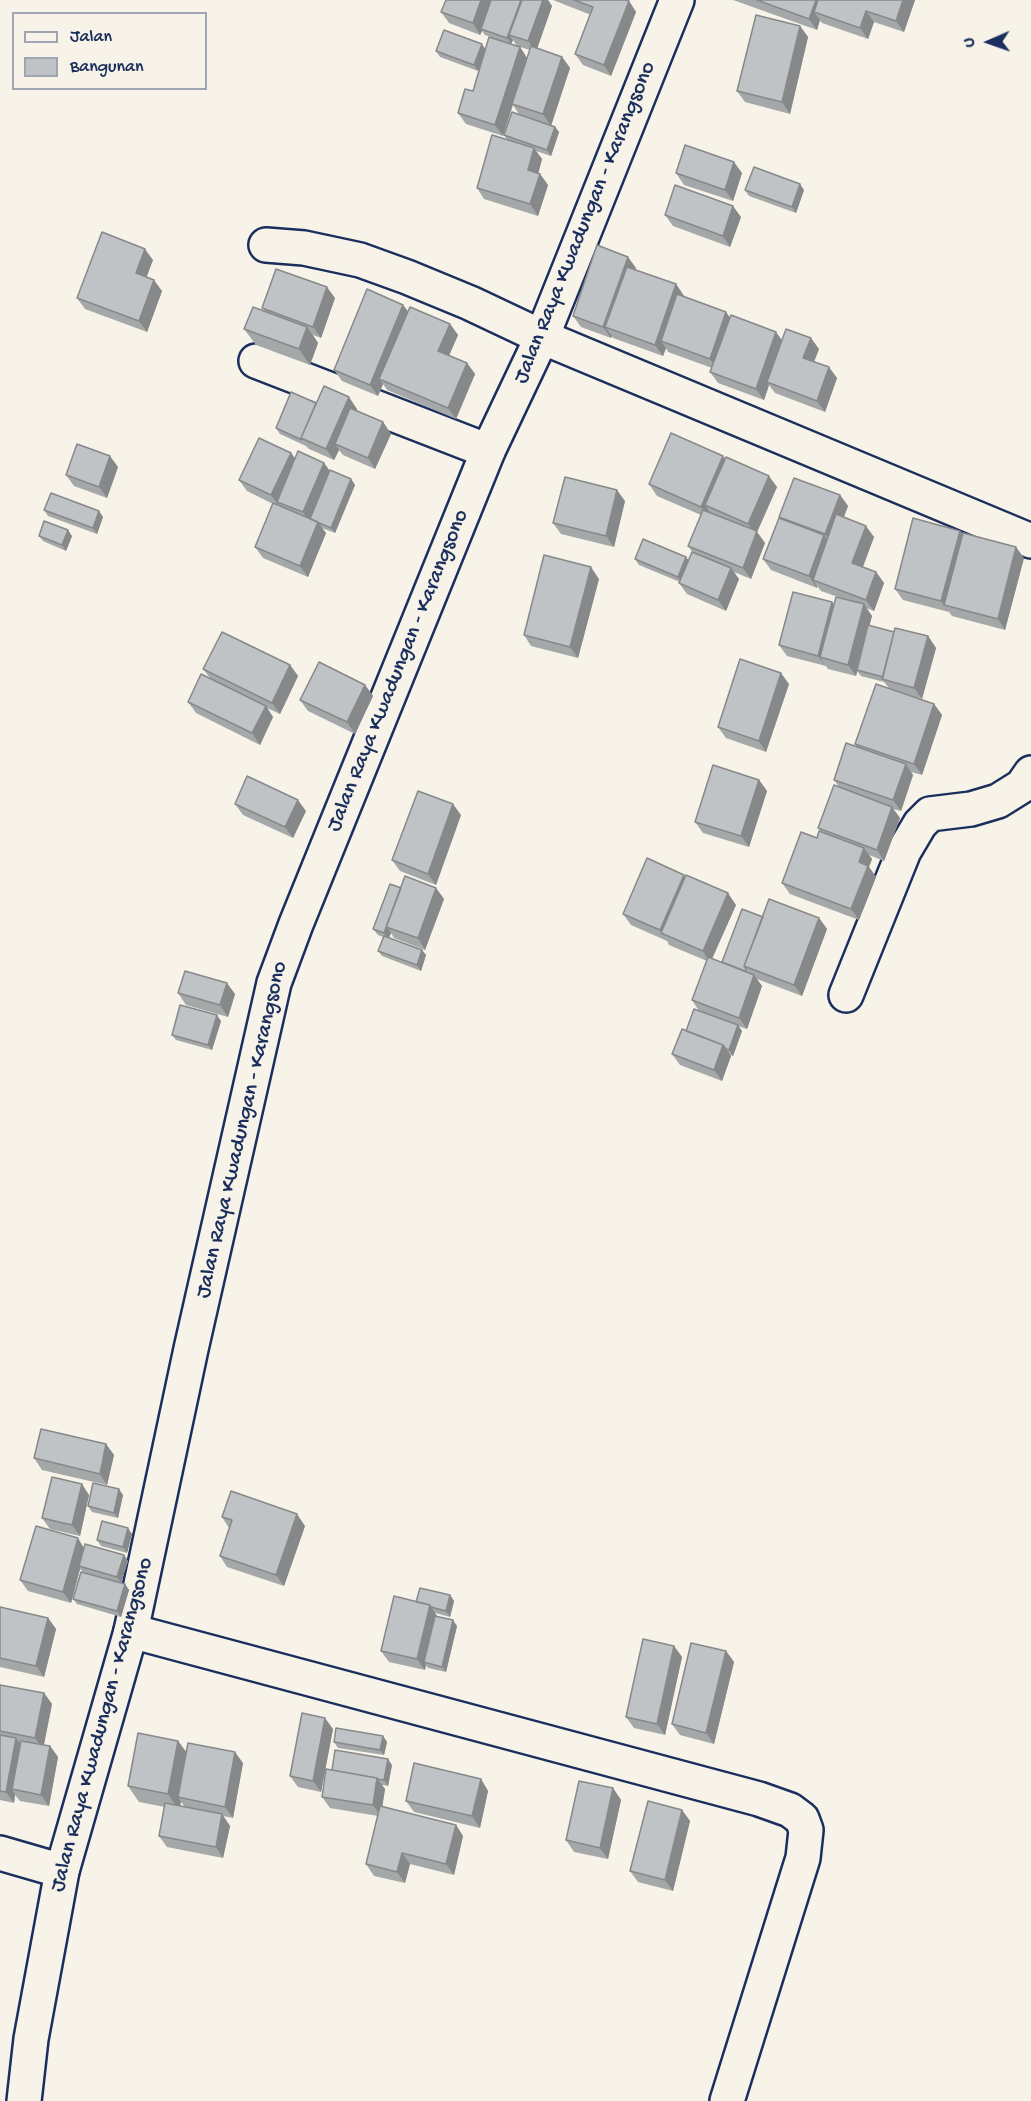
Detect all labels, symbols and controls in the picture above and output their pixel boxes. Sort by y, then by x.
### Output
legend [12,12,207,90]
north arrow [959,12,1019,72]
text: Jalan [70,27,112,48]
text: U [961,38,980,48]
text: Bangunan [70,57,144,78]
street label: Jalan Raya Kwadungan - Karangsono [509,58,663,388]
street label: Jalan Raya Kwadungan - Karangsono [322,506,476,836]
street label: Jalan Raya Kwadungan - Karangsono [191,959,295,1301]
street label: Jalan Raya Kwadungan - Karangsono [46,1555,160,1895]

